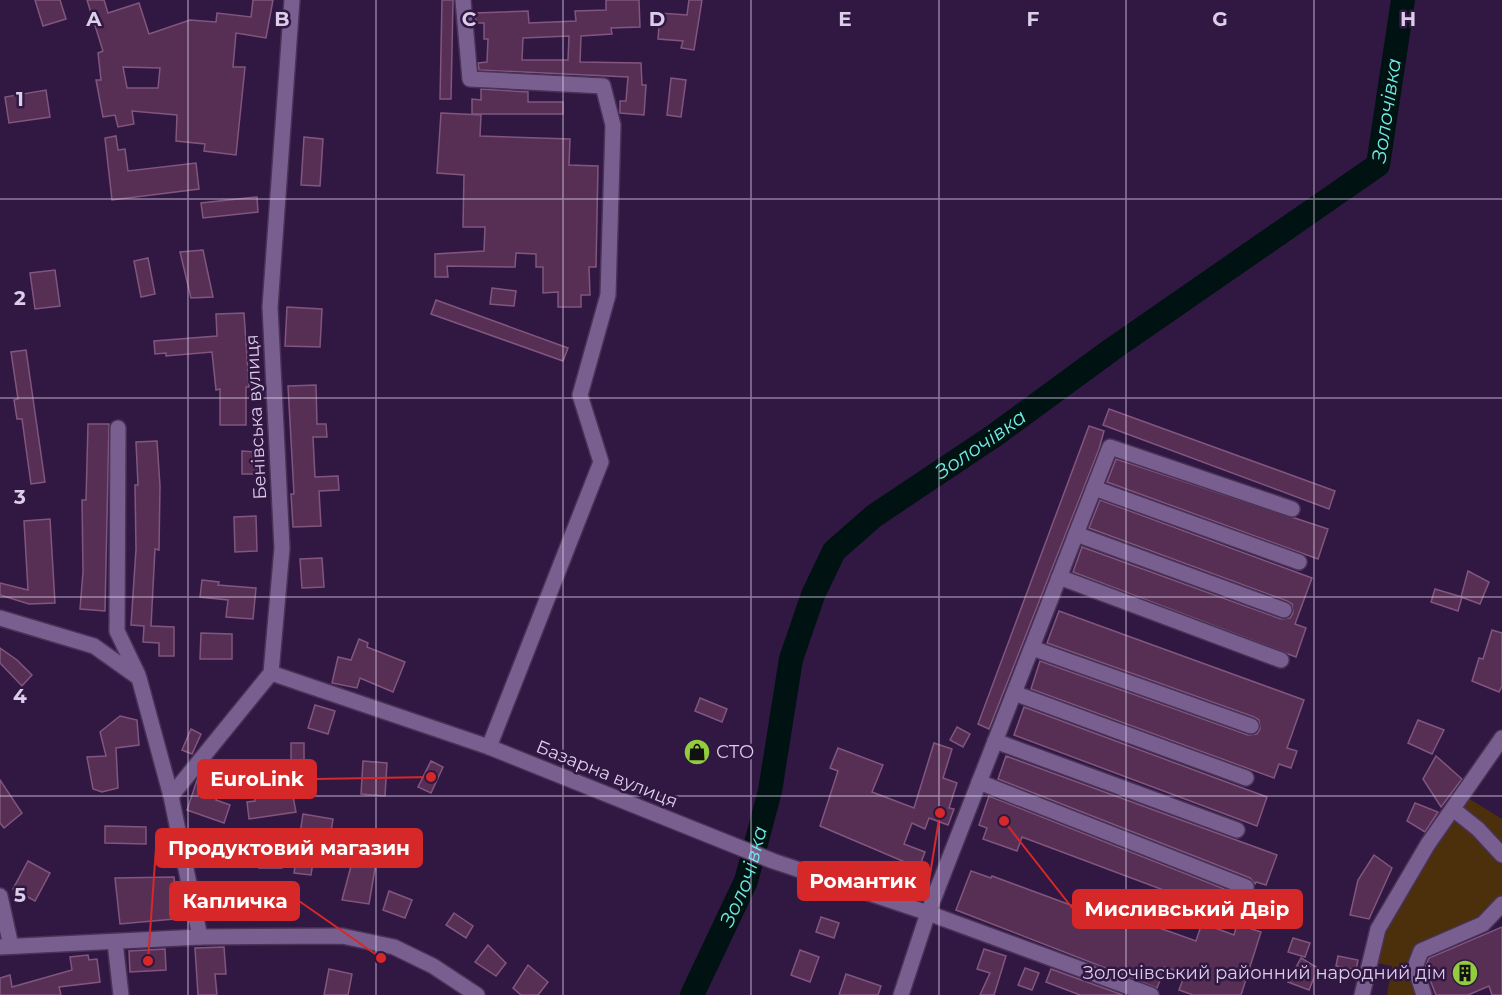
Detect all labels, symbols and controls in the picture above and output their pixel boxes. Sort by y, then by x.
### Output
text: A [85,7,102,31]
text: B [274,7,290,31]
text: C [462,7,477,31]
text: D [649,7,665,31]
text: E [838,7,852,31]
text: F [1027,7,1040,31]
text: G [1212,7,1228,31]
text: H [1400,7,1416,31]
water label: Золочівка [1366,56,1406,165]
text: 1 [16,87,24,111]
text: 2 [14,286,26,310]
street label: Бенівська вулиця [241,334,271,500]
water label: Золочівка [929,404,1031,484]
text: 3 [13,485,26,509]
text: 4 [13,684,27,708]
street label: Базарна вулиця [533,736,681,812]
shop icon: СТО [682,737,712,767]
place label: СТО [716,741,754,763]
callout: EuroLink [198,760,316,798]
text: EuroLink [210,767,305,791]
water label: Золочівка [714,823,772,931]
callout: Продуктовий магазин [156,829,422,867]
text: Продуктовий магазин [168,836,410,860]
callout: Романтик [798,862,929,900]
text: Романтик [809,869,917,893]
callout: Капличка [170,882,299,920]
text: 5 [14,883,26,907]
text: Капличка [182,889,288,913]
callout: Мисливський Двір [1073,890,1302,928]
text: Мисливський Двір [1085,897,1290,921]
building icon: Золочівський районний народний дім [1450,958,1480,988]
place label: Золочівський районний народний дім [1083,962,1446,984]

